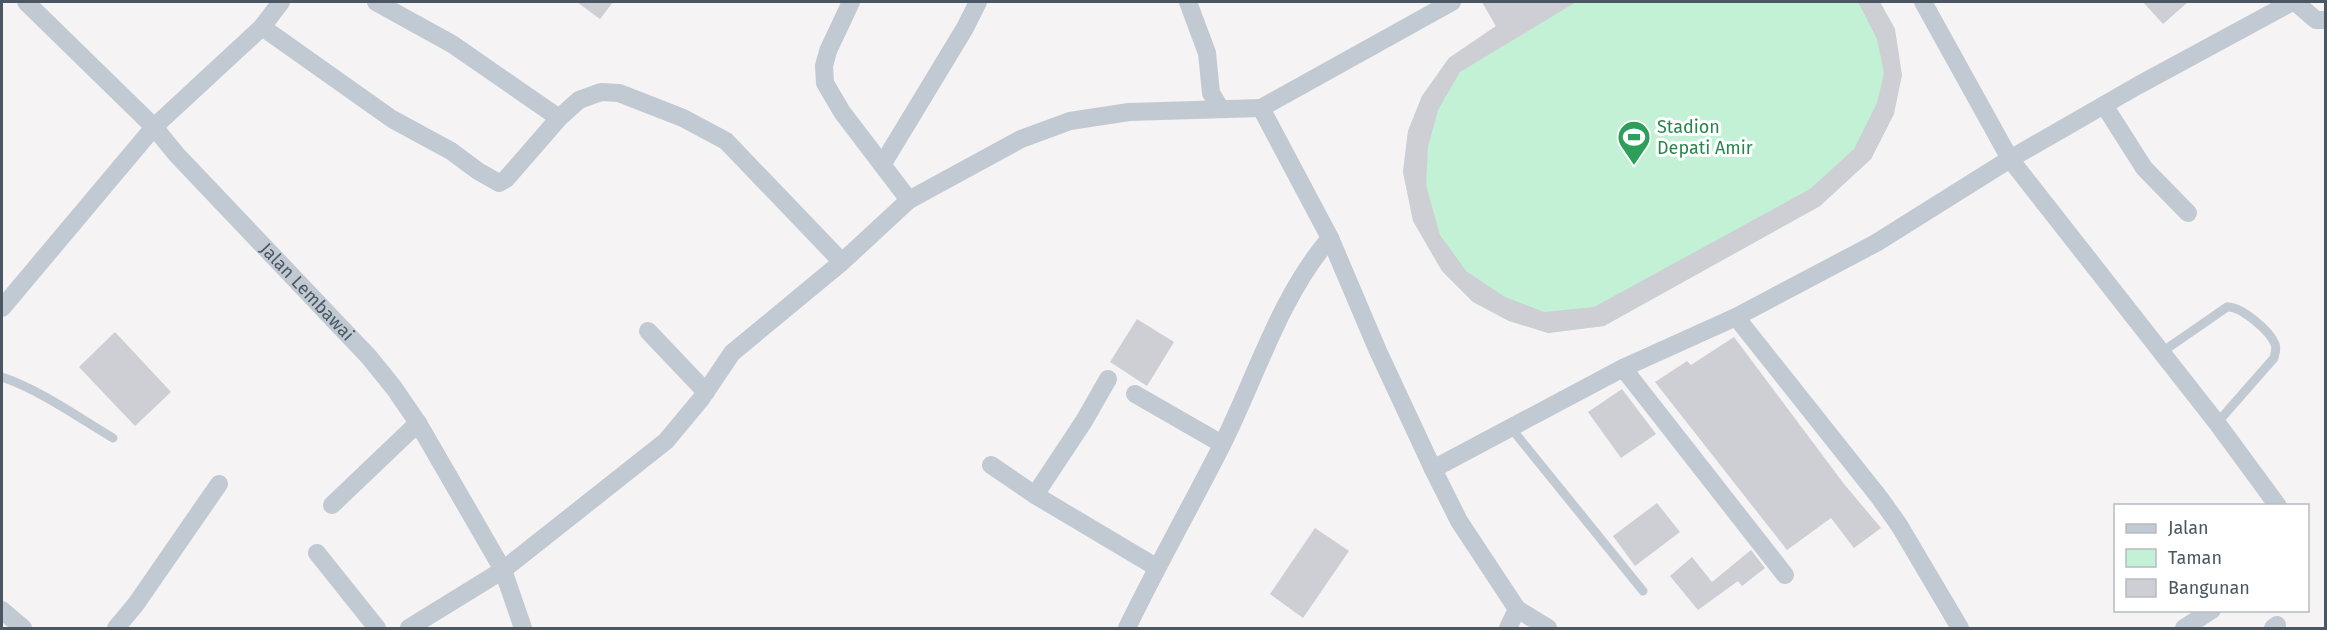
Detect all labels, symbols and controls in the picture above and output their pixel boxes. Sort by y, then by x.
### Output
place label: Stadion Depati Amir [1657,116,1753,159]
sports icon: Stadion Depati Amir [1616,119,1652,166]
street label: Jalan Lembawai [255,238,359,345]
legend [2114,504,2309,612]
text: Jalan [2168,517,2209,539]
text: Taman [2168,547,2222,569]
text: Bangunan [2168,577,2250,599]

